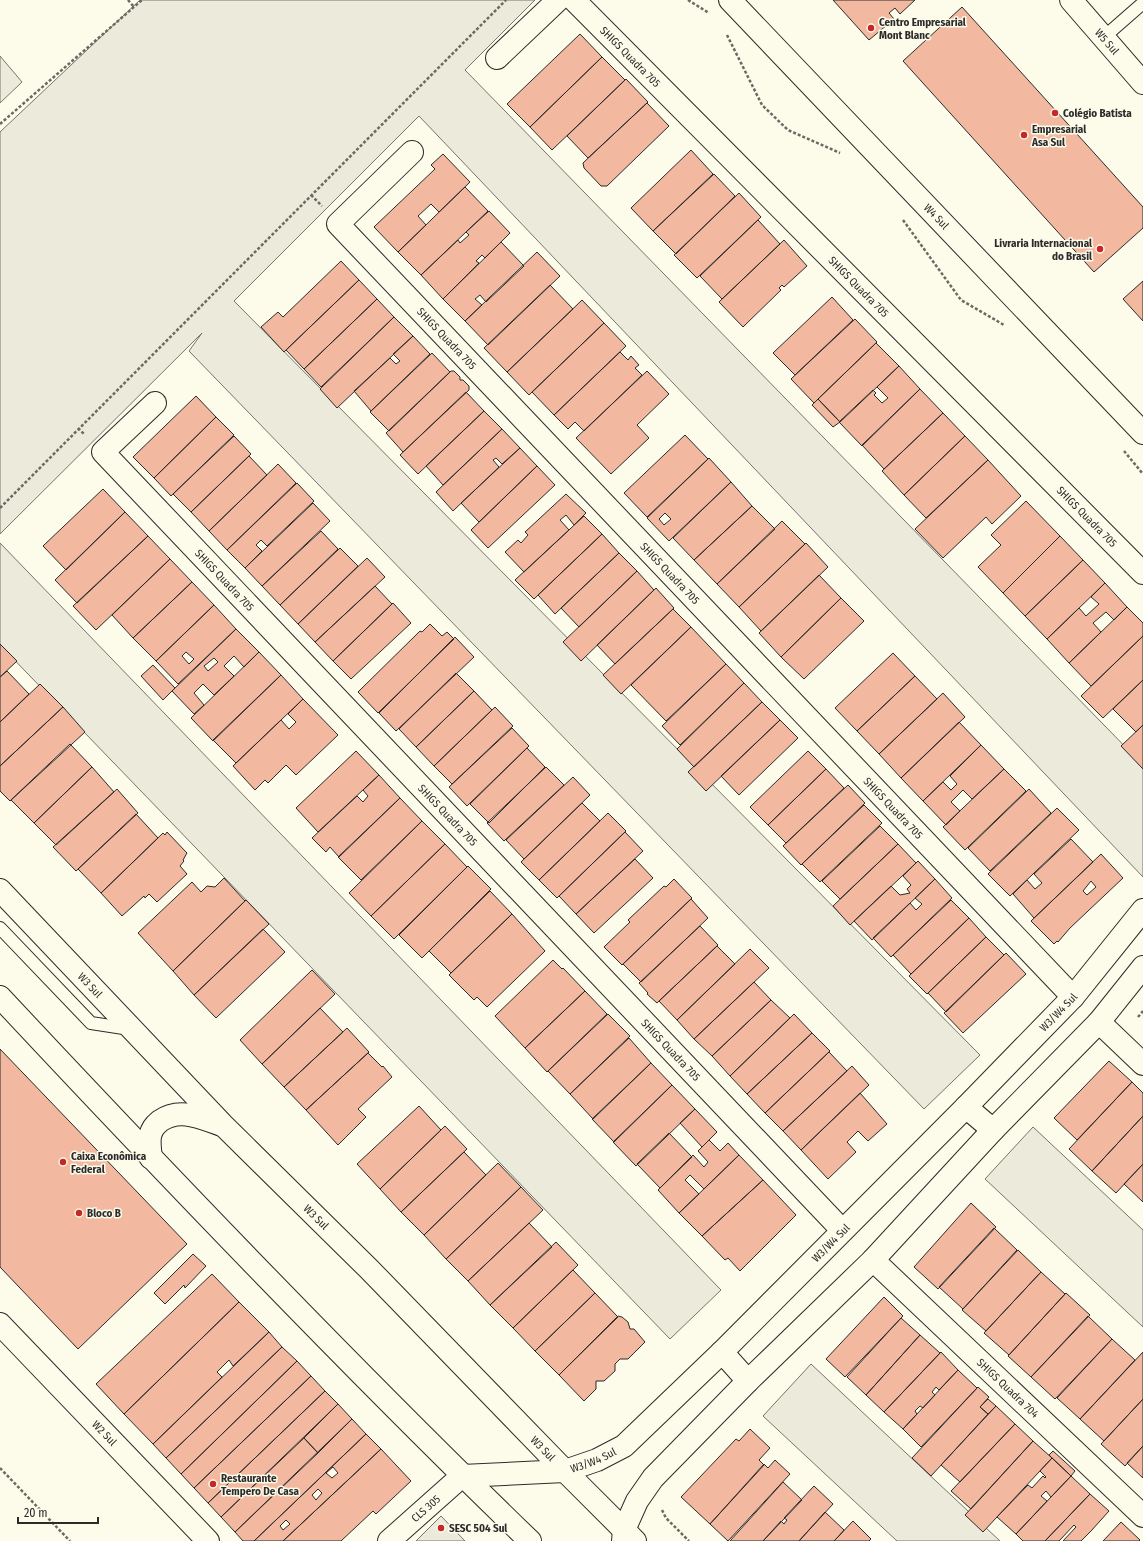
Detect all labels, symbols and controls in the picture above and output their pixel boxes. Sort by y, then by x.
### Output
place label: Centro Empresarial Mont Blanc [879,16,967,42]
marker: Centro Empresarial Mont Blanc [866,23,876,33]
street label: SHIGS Quadra 705 [598,24,663,90]
street label: W5 Sul [1092,26,1122,57]
place label: Colégio Batista [1063,107,1132,120]
marker: Colégio Batista [1050,108,1060,118]
place label: Empresarial Asa Sul [1031,123,1087,149]
marker: Empresarial Asa Sul [1019,130,1029,140]
street label: W4 Sul [921,201,952,232]
place label: Livraria Internacional do Brasil [994,237,1093,263]
marker: Livraria Internacional do Brasil [1095,244,1105,254]
street label: SHIGS Quadra 705 [826,254,891,320]
street label: SHIGS Quadra 705 [414,305,479,372]
street label: SHIGS Quadra 705 [1054,484,1120,550]
street label: SHIGS Quadra 705 [638,540,702,607]
street label: SHIGS Quadra 705 [192,547,257,613]
street label: SHIGS Quadra 705 [861,774,925,841]
street label: SHIGS Quadra 705 [415,781,480,848]
street label: W3 Sul [75,970,105,1000]
street label: W3/W4 Sul [1037,990,1080,1034]
street label: SHIGS Quadra 705 [639,1016,703,1083]
place label: Caixa Econômica Federal [71,1150,147,1176]
marker: Caixa Econômica Federal [58,1157,68,1167]
street label: W3 Sul [301,1202,332,1232]
place label: Bloco B [87,1207,121,1220]
marker: Bloco B [74,1208,84,1218]
street label: W3/W4 Sul [809,1221,852,1265]
street label: SHIGS Quadra 704 [974,1356,1042,1421]
street label: W2 Sul [89,1418,120,1448]
street label: W3 Sul [528,1433,558,1464]
street label: W3/W4 Sul [569,1445,618,1475]
place label: Restaurante Tempero De Casa [221,1472,299,1498]
marker: Restaurante Tempero De Casa [208,1479,218,1489]
street label: CLS 305 [409,1492,443,1525]
scale bar [18,1499,98,1525]
text: 20 m [24,1506,48,1520]
place label: SESC 504 Sul [449,1522,508,1535]
marker: SESC 504 Sul [436,1523,446,1533]

